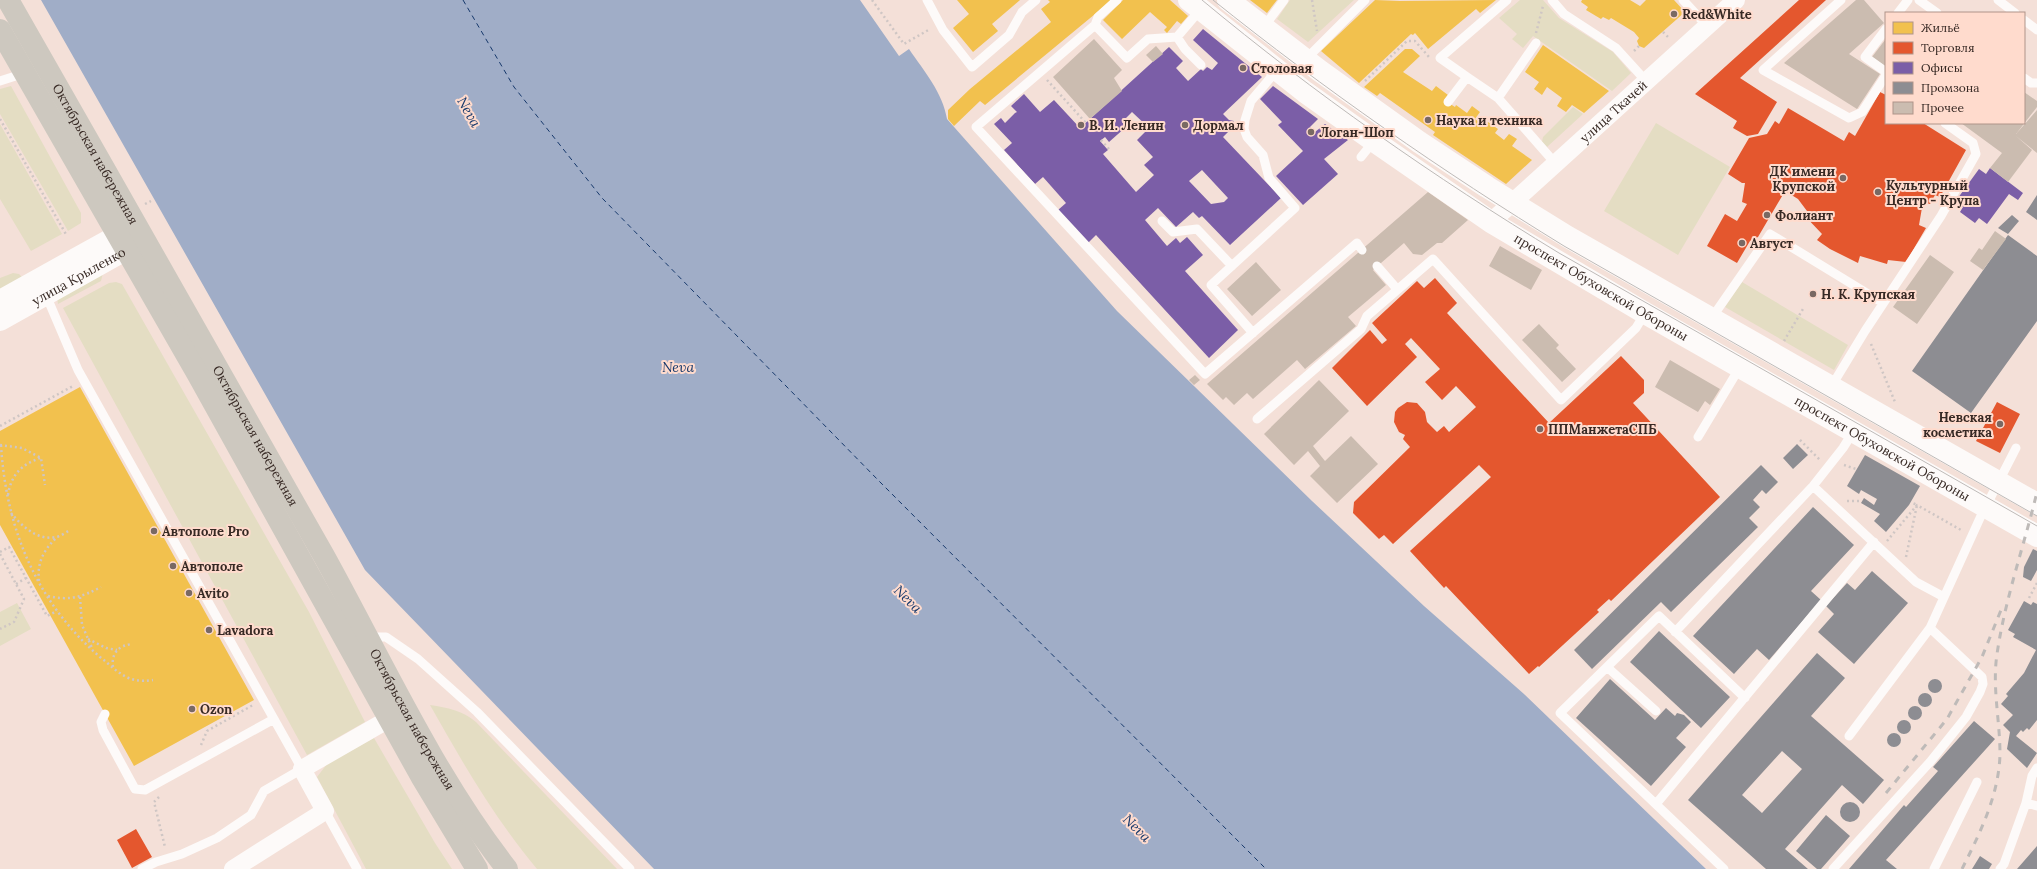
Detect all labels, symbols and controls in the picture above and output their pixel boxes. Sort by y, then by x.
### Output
place label: Red&White [1682,6,1752,23]
marker: Red&White [1669,9,1679,19]
legend [1885,12,2025,124]
text: Жильё [1921,20,1960,35]
text: Торговля [1921,40,1974,55]
place label: Столовая [1251,60,1313,77]
text: Офисы [1921,60,1963,75]
marker: Столовая [1238,63,1248,73]
street label: улица Ткачей [1576,76,1651,146]
street label: Октябрьская набережная [49,80,142,227]
text: Промзона [1921,80,1979,95]
water label: Neva [453,94,485,131]
text: Прочее [1921,100,1964,115]
place label: Наука и техника [1436,112,1543,129]
marker: Наука и техника [1423,115,1433,125]
place label: В. И. Ленин [1089,117,1164,134]
place label: Дормал [1193,117,1244,134]
marker: В. И. Ленин [1076,120,1086,130]
marker: Дормал [1180,120,1190,130]
place label: Логан-Шоп [1319,124,1394,141]
marker: Логан-Шоп [1306,127,1316,137]
place label: ДК имени Крупской [1769,163,1835,195]
marker: ДК имени Крупской [1838,173,1848,183]
place label: Культурный Центр - Крупа [1886,177,1980,209]
marker: Культурный Центр - Крупа [1873,187,1883,197]
place label: Фолиант [1775,207,1833,224]
marker: Фолиант [1762,210,1772,220]
street label: проспект Обуховской Обороны [1511,229,1692,345]
place label: Август [1750,235,1793,252]
marker: Август [1737,238,1747,248]
street label: улица Крыленко [29,243,129,309]
place label: Н. К. Крупская [1821,286,1916,303]
marker: Н. К. Крупская [1808,289,1818,299]
water label: Neva [662,358,694,376]
street label: Октябрьская набережная [209,362,302,509]
street label: проспект Обуховской Обороны [1792,392,1973,505]
place label: Невская косметика [1923,409,1992,441]
marker: Невская косметика [1995,419,2005,429]
place label: ППМанжетаСПБ [1548,421,1657,438]
marker: ППМанжетаСПБ [1535,424,1545,434]
place label: Автополе Pro [162,523,249,540]
marker: Автополе Pro [149,526,159,536]
place label: Автополе [181,558,243,575]
marker: Автополе [168,561,178,571]
water label: Neva [890,581,926,617]
place label: Avito [197,585,229,602]
marker: Avito [184,588,194,598]
place label: Lavadora [217,622,274,639]
marker: Lavadora [204,625,214,635]
street label: Октябрьская набережная [366,645,459,793]
place label: Ozon [200,701,233,718]
marker: Ozon [187,704,197,714]
water label: Neva [1119,810,1155,846]

